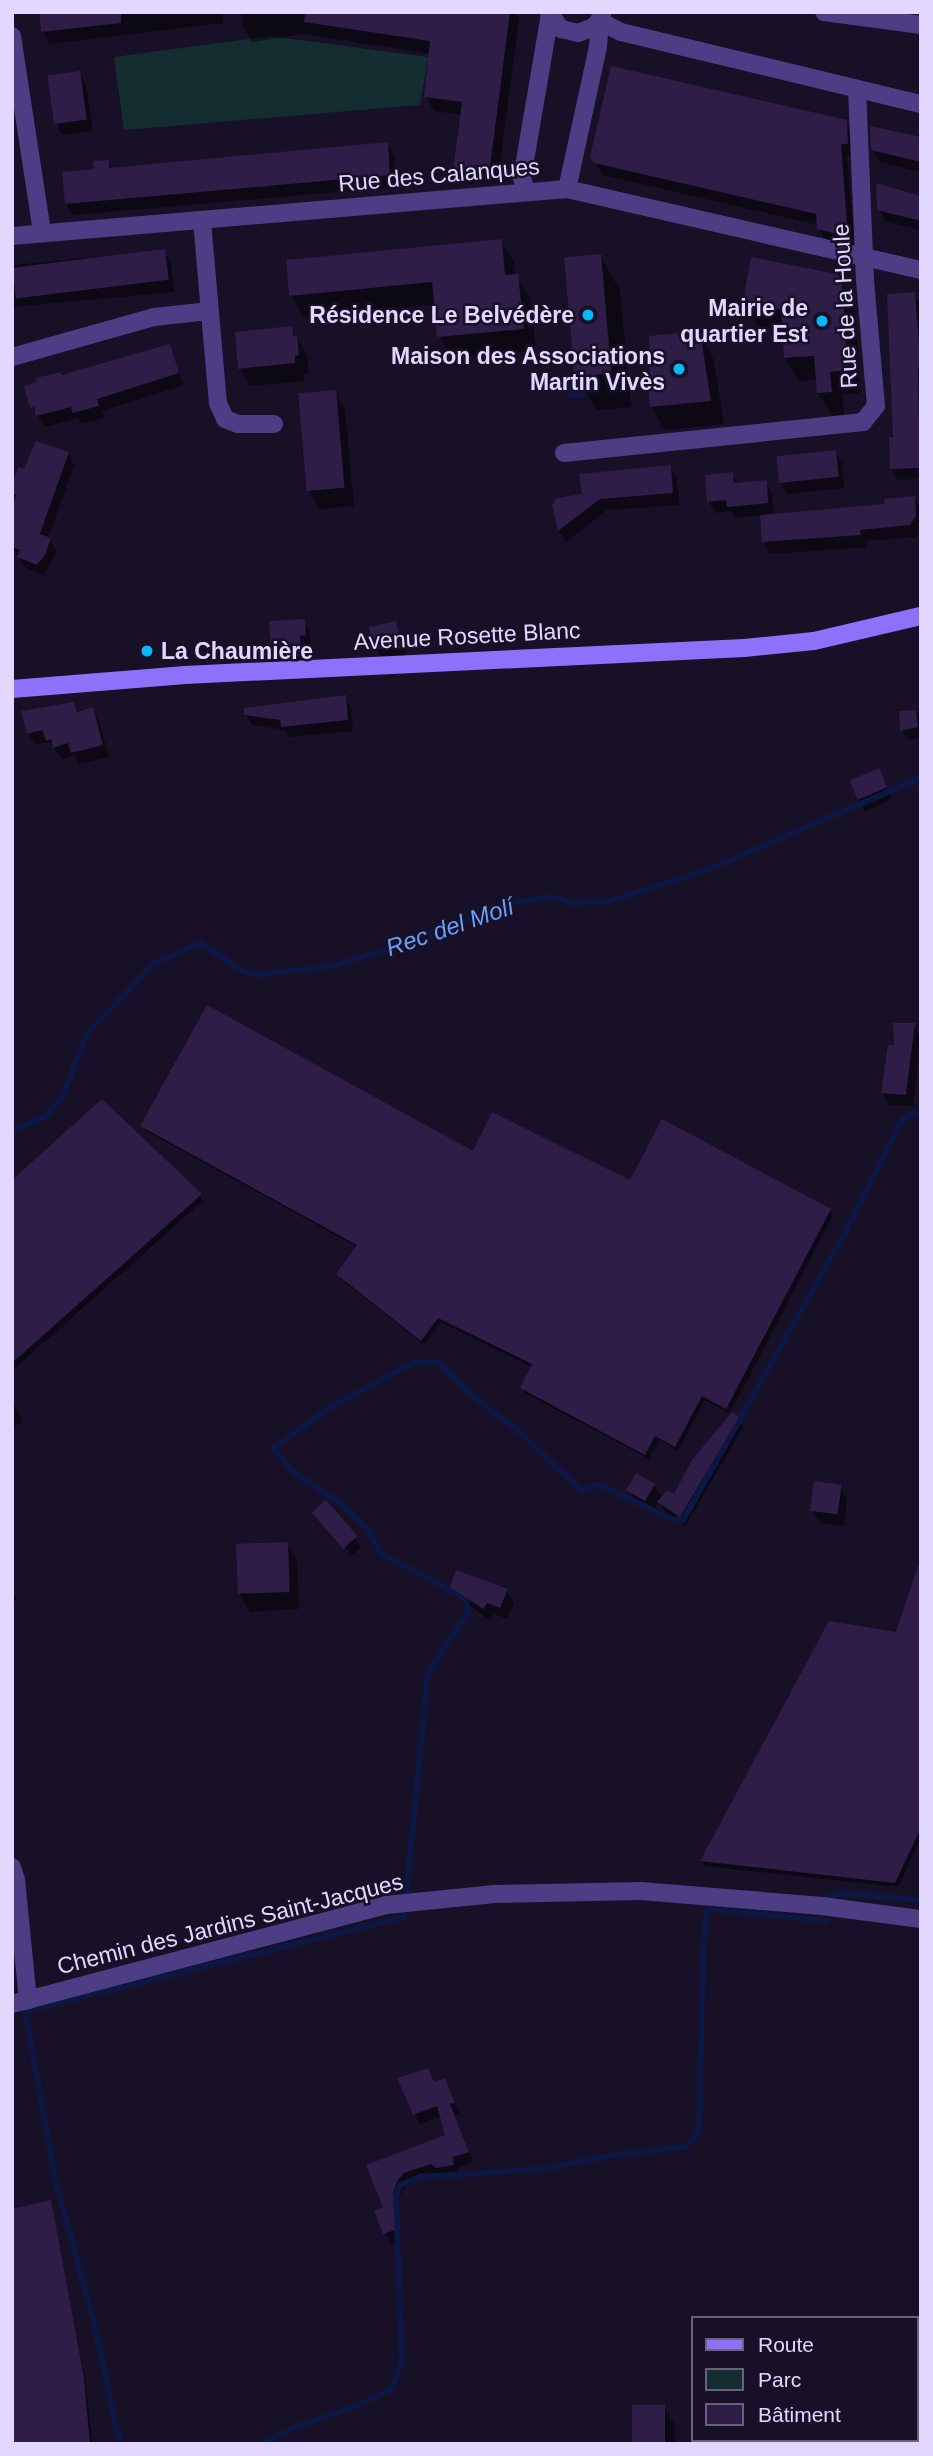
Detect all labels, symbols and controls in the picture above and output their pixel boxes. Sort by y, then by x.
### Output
street label: Rue des Calanques [337,152,541,198]
street label: Rue de la Houle [827,223,863,389]
place label: Mairie de quartier Est [680,294,808,348]
place label: Résidence Le Belvédère [309,301,574,329]
marker: Résidence Le Belvédère [580,307,596,323]
marker: Mairie de quartier Est [814,313,830,329]
place label: Maison des Associations Martin Vivès [390,342,665,396]
marker: Maison des Associations Martin Vivès [671,361,687,377]
street label: Avenue Rosette Blanc [353,616,581,656]
place label: La Chaumière [161,637,313,665]
marker: La Chaumière [139,643,155,659]
water label: Rec del Molí [382,892,518,962]
street label: Chemin des Jardins Saint-Jacques [54,1868,406,1980]
legend [692,2316,919,2442]
text: Route [758,2333,814,2356]
text: Parc [758,2368,801,2391]
text: Bâtiment [758,2403,841,2426]

